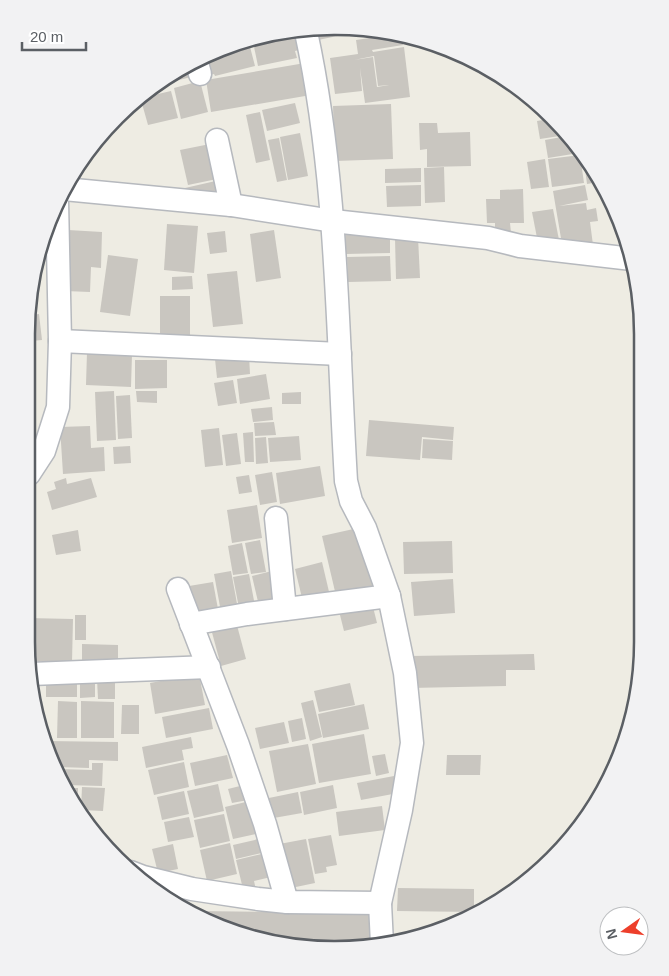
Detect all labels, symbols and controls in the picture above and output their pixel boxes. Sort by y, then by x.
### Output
scale bar [22,20,86,52]
text: 20 m [30,28,63,45]
north arrow [599,906,649,956]
text: N [602,927,620,941]

